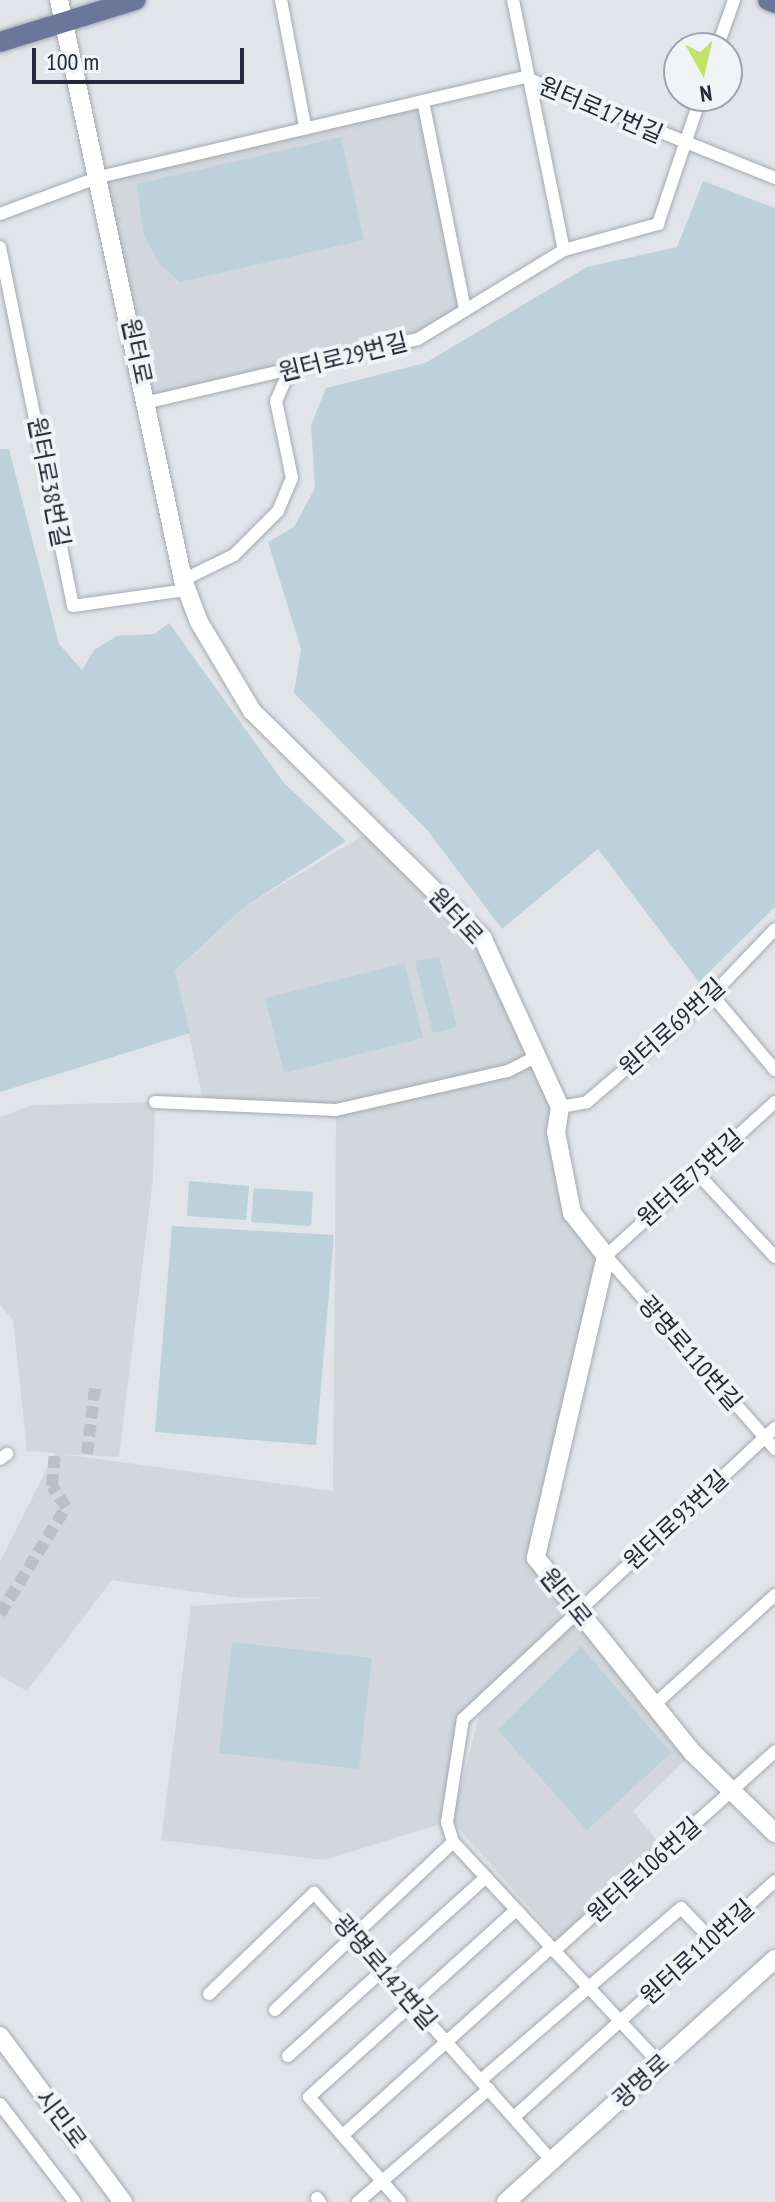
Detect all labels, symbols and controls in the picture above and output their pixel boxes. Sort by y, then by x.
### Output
scale bar [36,32,248,82]
north arrow [663,32,743,112]
text: 100 m [46,46,99,77]
street label: 원터로17번길 [535,71,667,149]
text: N [698,79,714,108]
street label: 원터로 [116,316,158,386]
street label: 원터로29번길 [275,327,411,387]
street label: 원터로38번길 [22,414,76,550]
street label: 원터로 [423,882,489,950]
street label: 원터로69번길 [613,972,731,1082]
street label: 원터로75번길 [631,1123,749,1233]
street label: 광명로110번길 [632,1290,748,1416]
street label: 원터로93번길 [618,1464,734,1576]
street label: 원터로 [534,1562,598,1632]
street label: 원터로106번길 [581,1812,707,1928]
street label: 원터로110번길 [634,1894,760,2010]
street label: 광명로142번길 [327,1909,443,2035]
street label: 광명로 [607,2048,675,2114]
street label: 시민로 [30,2084,92,2154]

